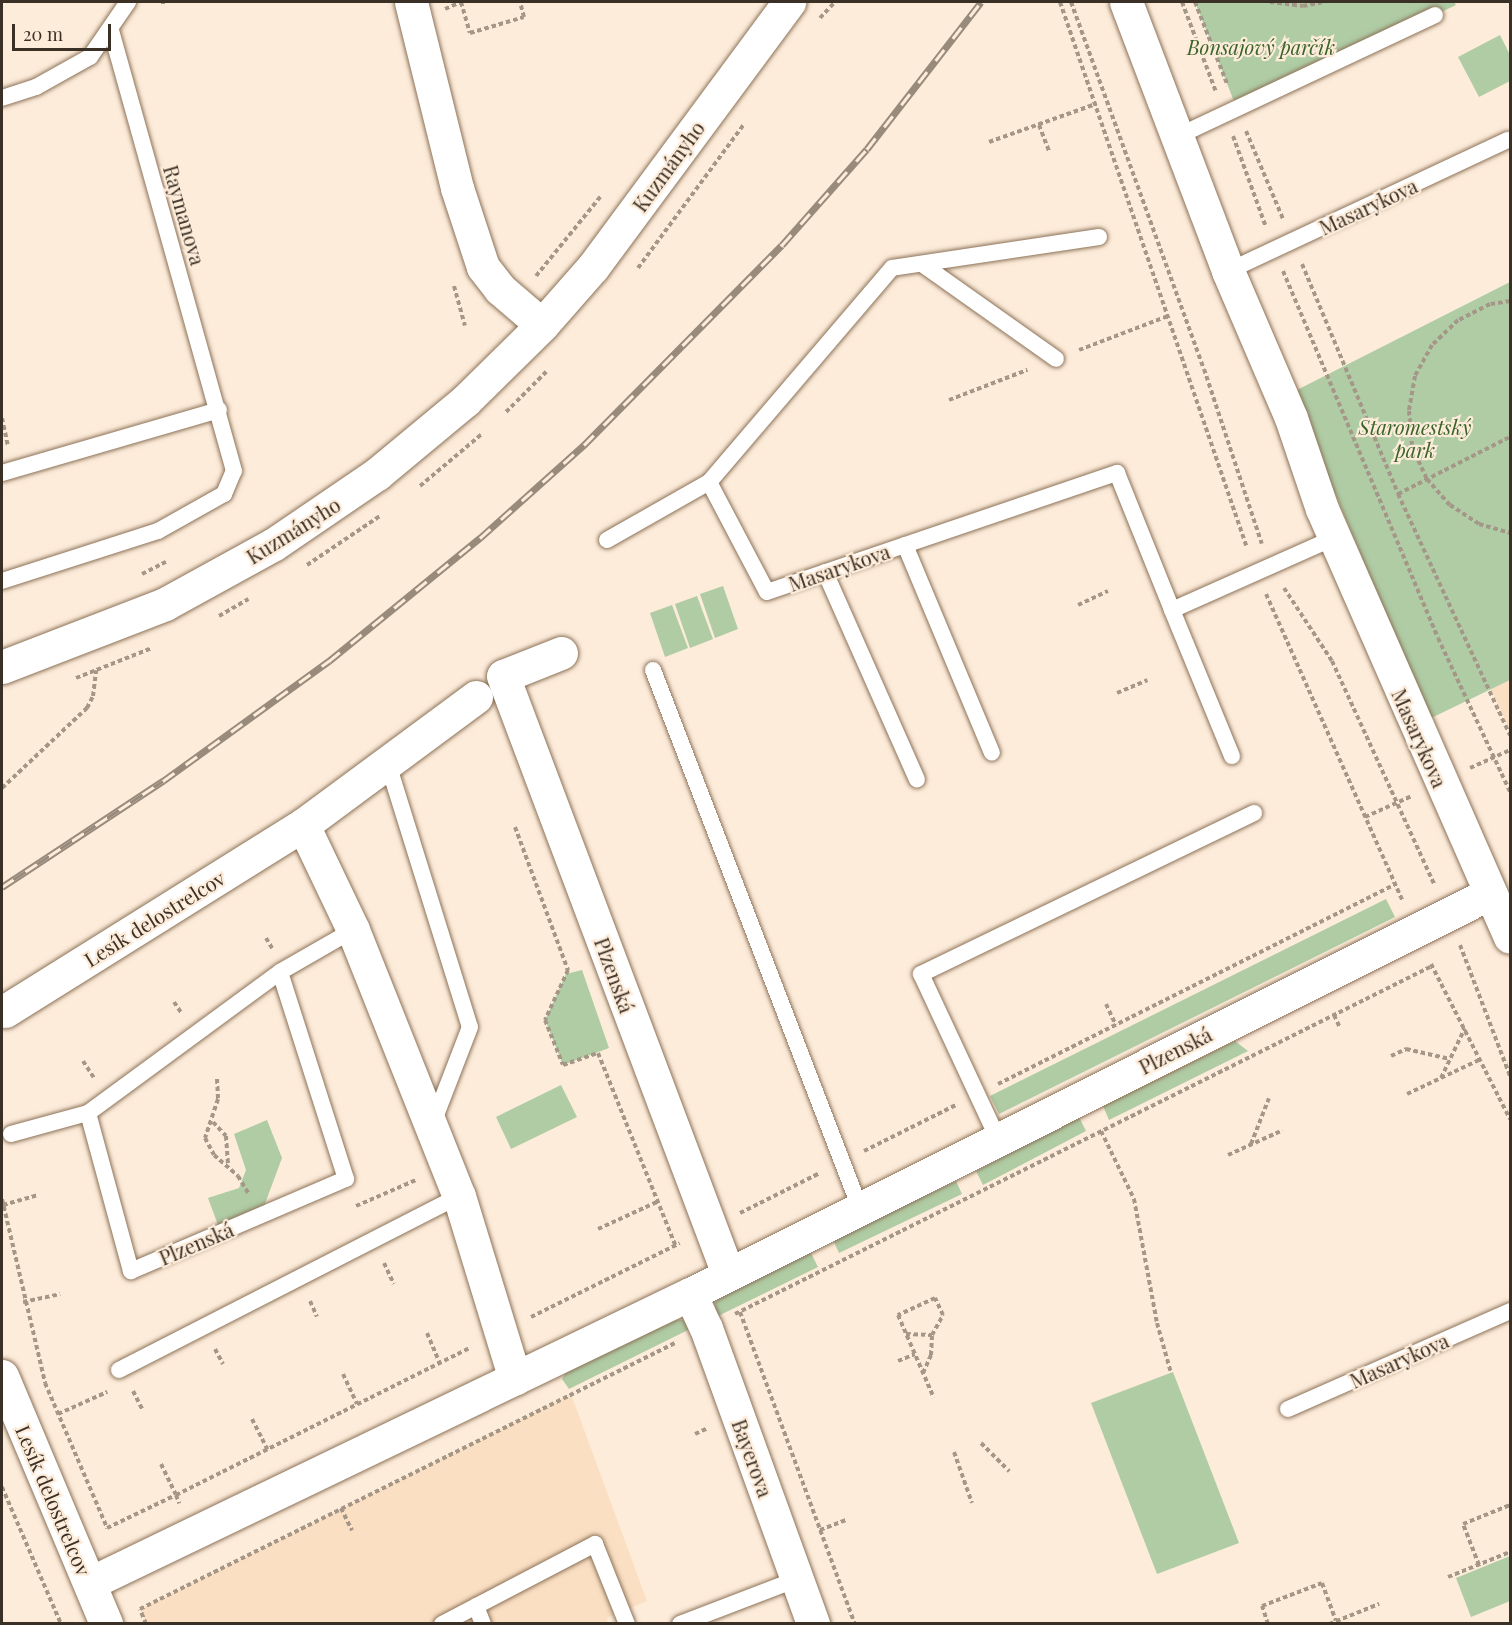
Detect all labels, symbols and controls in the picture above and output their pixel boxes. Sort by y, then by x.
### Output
scale bar [15,12,114,50]
text: 20 m [23,22,63,46]
park label: Bonsajový parčík [1187,34,1335,58]
street label: Kuzmányho [627,116,709,216]
street label: Raymanova [159,162,211,268]
street label: Masarykova [1315,173,1421,239]
park label: Staromestský park [1359,415,1471,462]
street label: Kuzmányho [242,492,344,568]
street label: Masarykova [785,538,893,596]
street label: Masarykova [1388,685,1452,791]
street label: Lesík delostrelcov [79,865,229,971]
street label: Plzenská [590,934,640,1016]
street label: Plzenská [1135,1021,1215,1079]
street label: Plzenská [155,1217,237,1269]
street label: Masarykova [1346,1328,1452,1392]
street label: Bayerova [728,1416,778,1500]
street label: Lesík delostrelcov [11,1421,97,1579]

